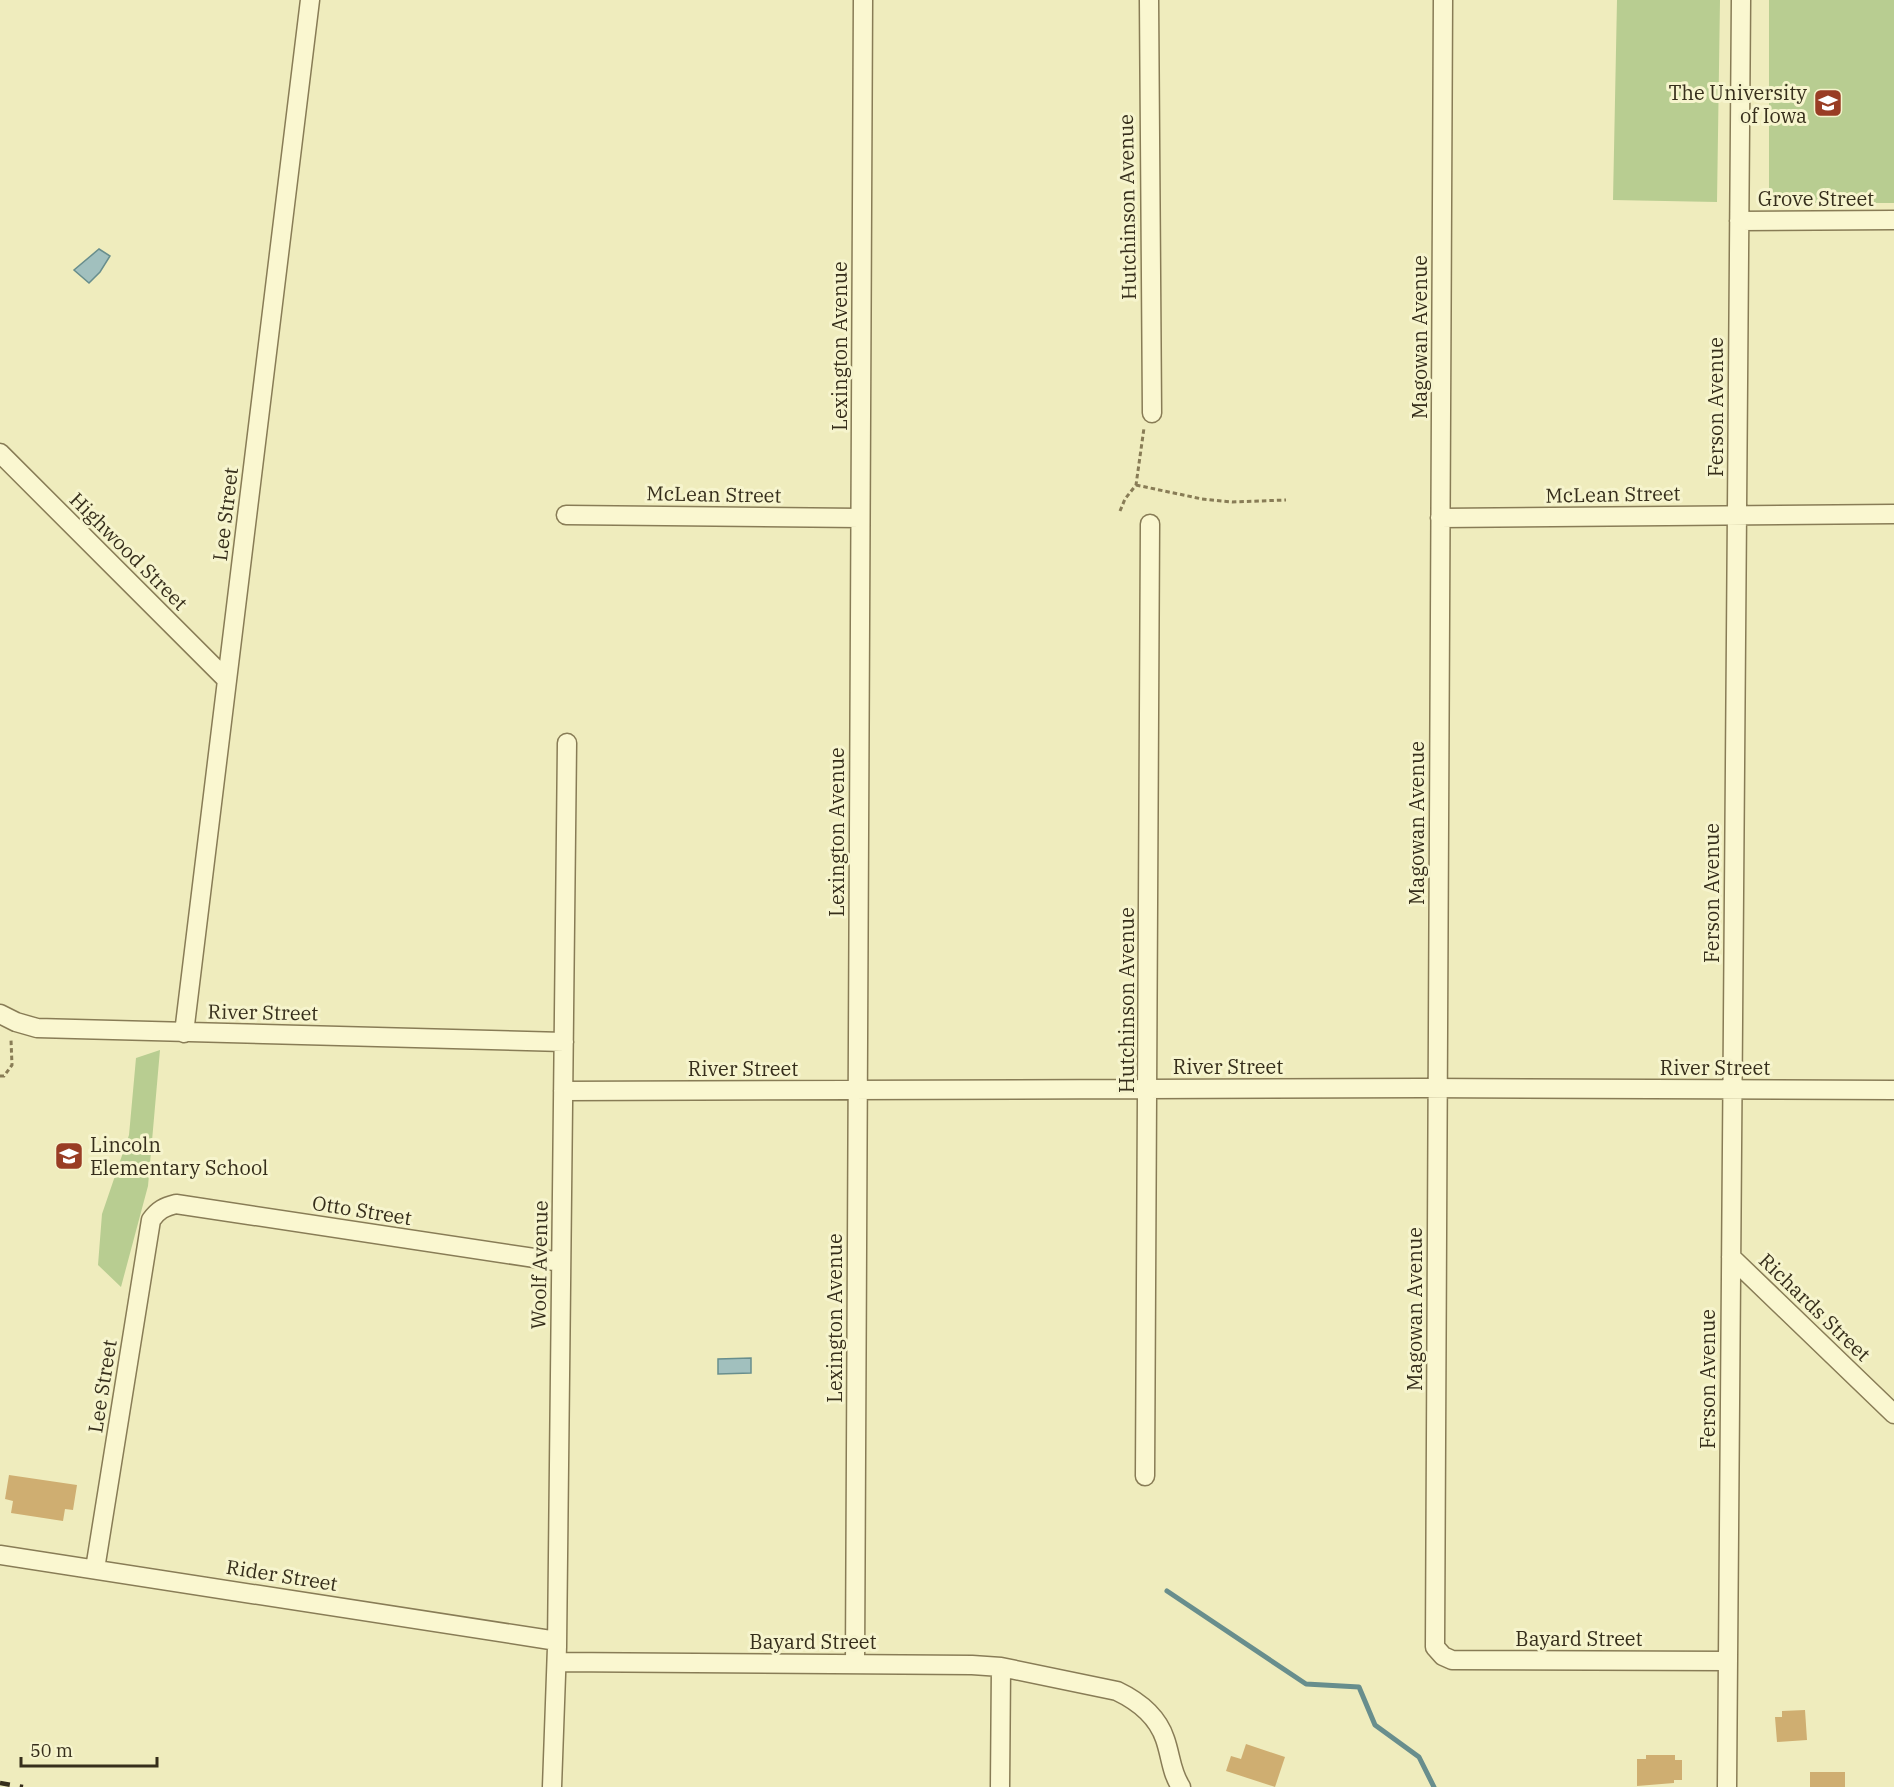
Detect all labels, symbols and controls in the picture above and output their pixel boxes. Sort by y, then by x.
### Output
place label: The University of Iowa [1668,79,1807,129]
school or university icon: The University of Iowa [1812,87,1844,119]
street label: Hutchinson Avenue [1112,114,1142,300]
street label: Grove Street [1758,185,1874,212]
street label: Magowan Avenue [1406,255,1433,419]
street label: Lexington Avenue [826,261,853,431]
street label: Ferson Avenue [1702,337,1729,477]
street label: Lee Street [206,466,244,562]
street label: McLean Street [646,479,782,509]
street label: McLean Street [1545,479,1681,509]
street label: Highwood Street [64,486,194,616]
street label: Magowan Avenue [1403,741,1430,905]
street label: Lexington Avenue [823,747,850,917]
street label: Ferson Avenue [1698,823,1725,963]
street label: Hutchinson Avenue [1113,907,1140,1093]
street label: River Street [207,998,319,1026]
street label: River Street [1173,1053,1283,1080]
street label: River Street [1660,1054,1770,1081]
street label: River Street [688,1055,798,1082]
place label: Lincoln Elementary School [90,1131,268,1181]
school or university icon: Lincoln Elementary School [53,1140,85,1172]
street label: Otto Street [310,1189,414,1231]
street label: Woolf Avenue [524,1200,554,1330]
street label: Magowan Avenue [1401,1227,1428,1391]
street label: Lexington Avenue [821,1233,848,1403]
street label: Richards Street [1753,1247,1877,1367]
street label: Ferson Avenue [1694,1309,1721,1449]
street label: Lee Street [81,1337,123,1435]
street label: Rider Street [224,1553,340,1597]
street label: Bayard Street [1515,1625,1643,1652]
street label: Bayard Street [749,1628,877,1655]
scale bar [21,1730,158,1768]
text: 50 m [30,1739,73,1762]

